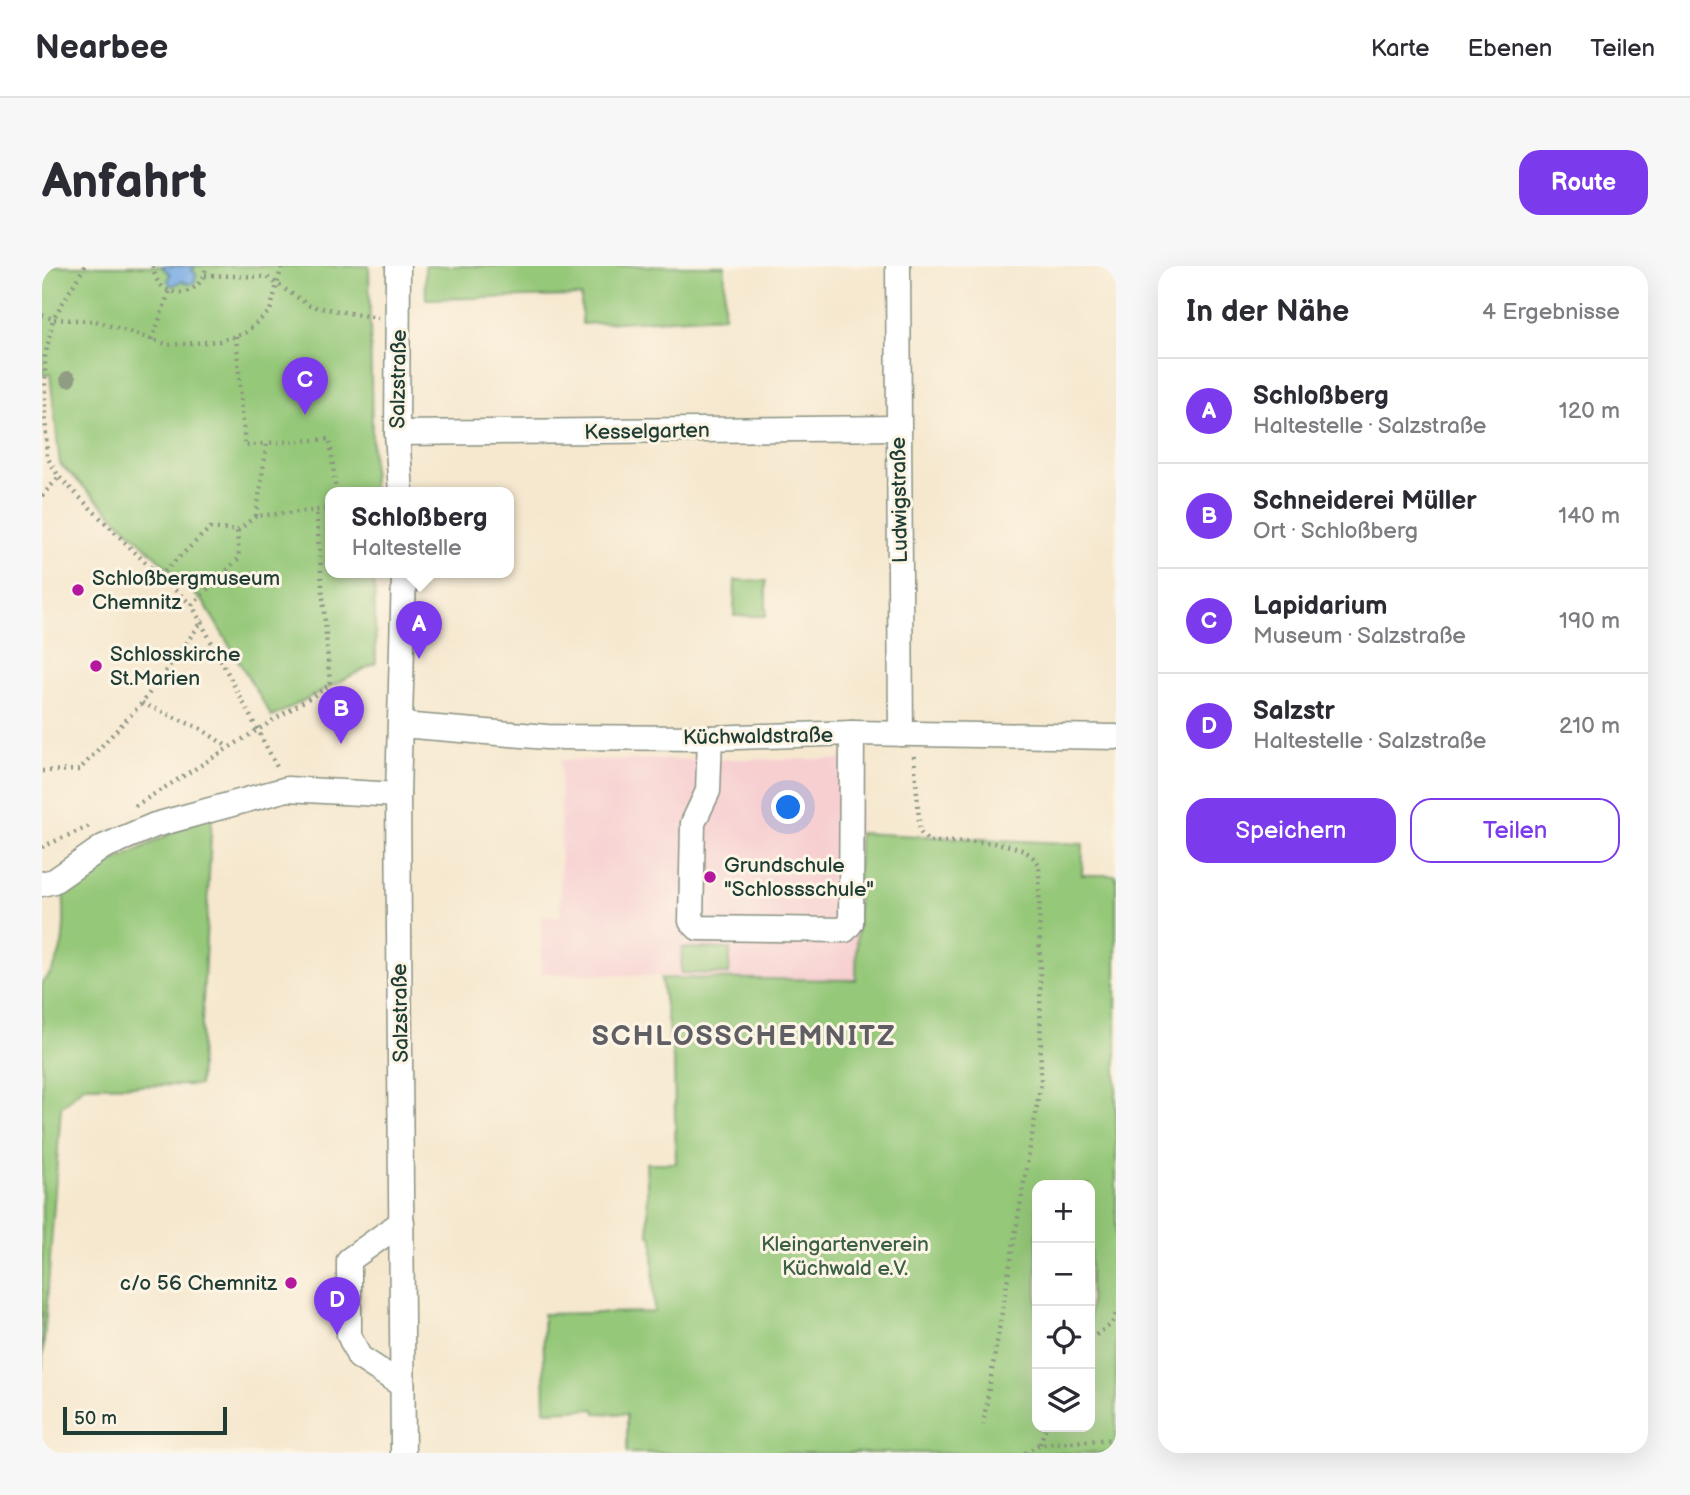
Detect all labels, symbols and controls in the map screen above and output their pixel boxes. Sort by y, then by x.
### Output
text: Nearbee [35,28,168,68]
text: Karte [1371,34,1429,63]
text: Ebenen [1467,34,1552,63]
text: Teilen [1590,34,1655,63]
button: Route [1519,150,1648,215]
text: Anfahrt [42,153,207,212]
text: In der Nähe [1186,294,1349,330]
text: 4 Ergebnisse [1482,298,1620,326]
street label: Salzstraße [385,329,412,429]
pin: C [282,357,328,415]
text: Schloßberg [1253,381,1389,412]
text: A [1202,397,1216,425]
text: 120 m [1559,397,1620,425]
text: Haltestelle · Salzstraße [1253,412,1486,440]
street label: Kesselgarten [584,418,710,445]
street label: Ludwigstraße [886,437,913,563]
text: Schneiderei Müller [1253,486,1477,517]
popup [325,487,514,578]
text: B [1201,502,1217,530]
text: 140 m [1558,502,1620,530]
text: Schloßberg [352,503,487,534]
text: Ort · Schloßberg [1253,517,1418,545]
text: Haltestelle [352,534,462,562]
place label: Schloßbergmuseum Chemnitz [92,566,280,615]
marker: Schloßbergmuseum Chemnitz [70,582,86,598]
text: Lapidarium [1253,591,1387,622]
pin: A [396,601,442,659]
text: C [1201,607,1217,635]
text: 190 m [1559,607,1620,635]
text: Museum · Salzstraße [1253,622,1466,650]
place label: Schlosskirche St.Marien [110,642,240,691]
marker: Schlosskirche St.Marien [88,658,104,674]
pin: B [318,686,364,744]
text: Salzstr [1253,696,1335,727]
text: D [1201,712,1217,740]
text: 210 m [1559,712,1620,740]
street label: Küchwaldstraße [683,723,833,750]
text: Haltestelle · Salzstraße [1253,727,1486,755]
your location [771,790,805,824]
button: Speichern [1186,798,1396,863]
button: Teilen [1410,798,1620,863]
place label: Grundschule "Schlossschule" [724,853,874,902]
marker: Grundschule "Schlossschule" [702,869,718,885]
street label: Salzstraße [387,963,414,1063]
district label: SCHLOSSCHEMNITZ [592,1020,896,1053]
map controls [1032,1180,1095,1432]
button: + [1032,1180,1095,1243]
park label: Kleingartenverein Küchwald e.V. [761,1232,929,1281]
button: − [1032,1243,1095,1306]
place label: c/o 56 Chemnitz [120,1271,278,1296]
marker: c/o 56 Chemnitz [283,1275,299,1291]
pin: D [314,1277,360,1335]
button: locate [1032,1306,1095,1369]
button: layers [1032,1369,1095,1432]
scale bar [63,1404,228,1436]
text: 50 m [74,1407,117,1430]

